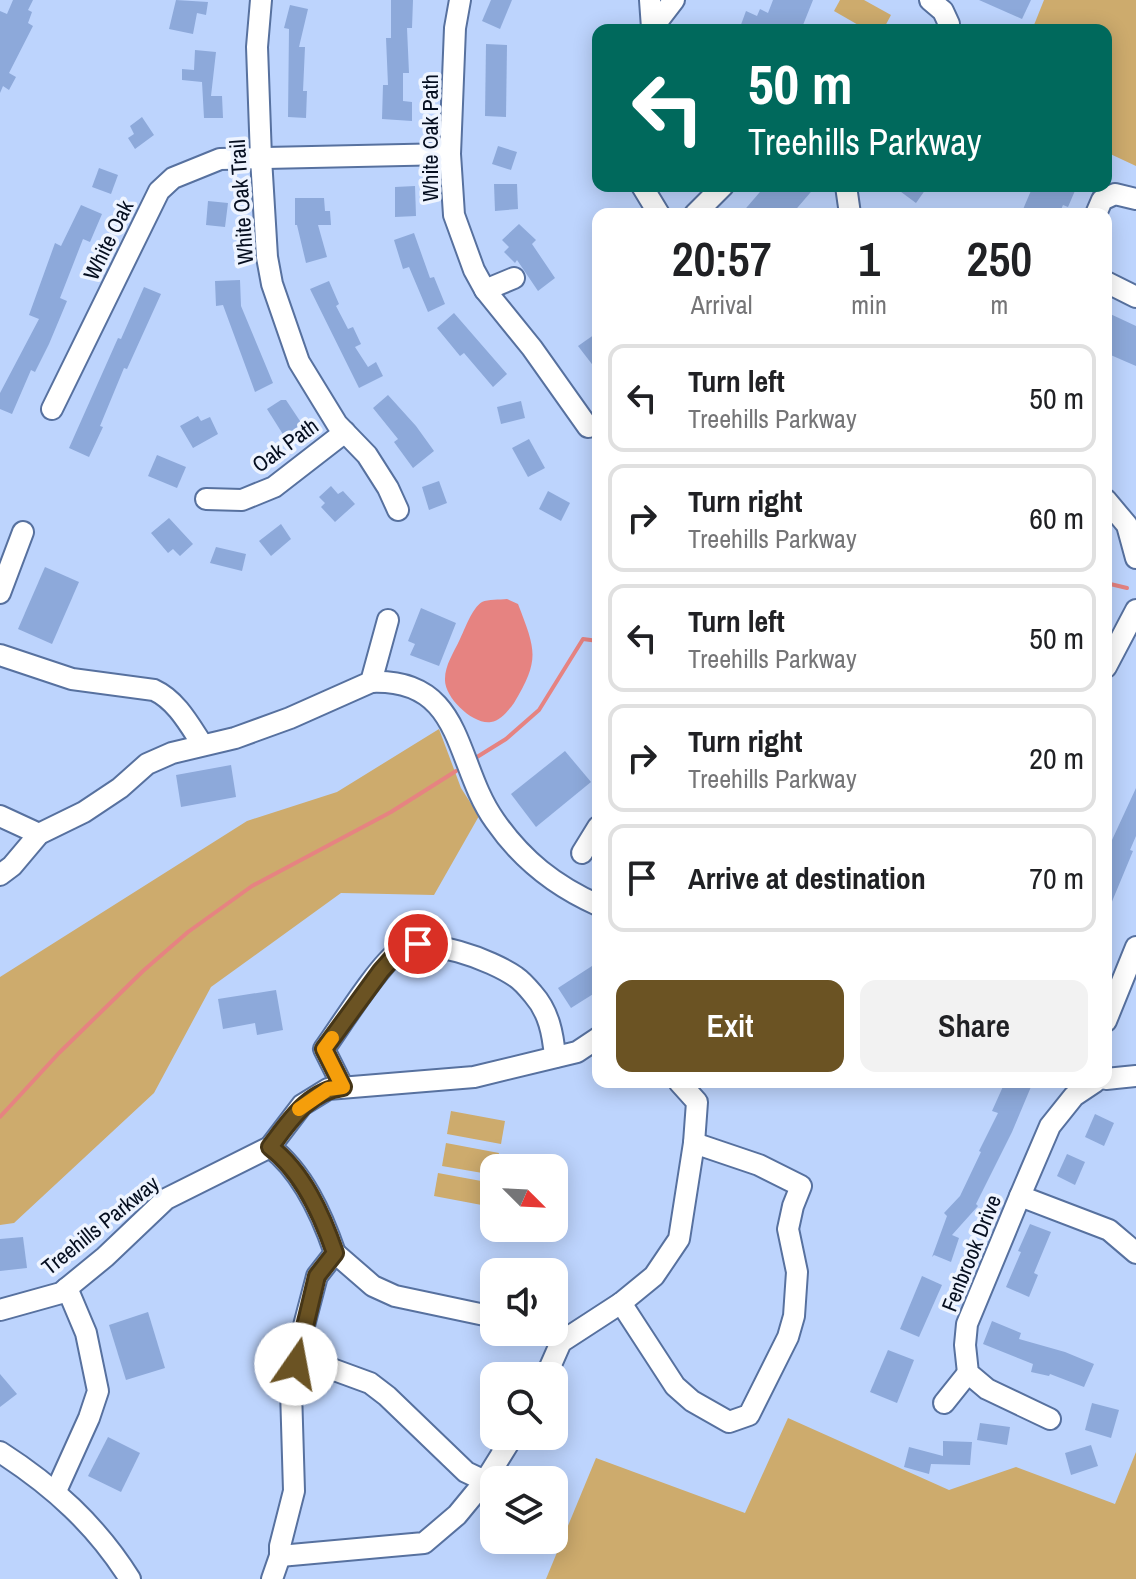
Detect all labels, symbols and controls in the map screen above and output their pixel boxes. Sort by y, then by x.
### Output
text: 50 m [748,46,853,121]
icon: left [616,56,720,160]
street label: White Oak Path [415,74,445,202]
text: Treehills Parkway [748,118,982,166]
street label: White Oak Trail [222,138,260,266]
street label: White Oak [76,194,141,285]
text: 20:57 [672,226,772,291]
text: 1 [858,226,880,291]
text: 250 [967,226,1032,291]
text: Arrival [691,287,752,322]
text: min [851,287,887,322]
text: m [991,287,1008,322]
text: Turn left [688,361,785,401]
icon: left [620,376,664,420]
text: 50 m [1029,378,1084,418]
text: Treehills Parkway [688,401,857,436]
street label: Oak Path [246,411,324,479]
text: Turn right [688,481,802,521]
icon: right [620,496,664,540]
text: 60 m [1029,498,1084,538]
text: Treehills Parkway [688,521,857,556]
text: Turn left [688,601,785,641]
icon: left [620,616,664,660]
text: 50 m [1029,618,1084,658]
text: Treehills Parkway [688,641,857,676]
text: Turn right [688,721,802,761]
icon: right [620,736,664,780]
text: 20 m [1029,738,1084,778]
text: Treehills Parkway [688,761,857,796]
icon: arrive [620,856,664,900]
text: Arrive at destination [688,858,926,898]
text: 70 m [1029,858,1084,898]
pin [384,910,452,978]
icon: arrive [396,922,440,966]
button: Exit [616,980,844,1072]
button: Share [860,980,1088,1072]
north arrow [480,1154,568,1242]
map controls [480,1154,568,1554]
street label: Treehills Parkway [35,1168,165,1282]
street label: Fenbrook Drive [934,1190,1008,1316]
button: sound [480,1258,568,1346]
position arrow [254,1322,338,1406]
button: search [480,1362,568,1450]
button: layers [480,1466,568,1554]

